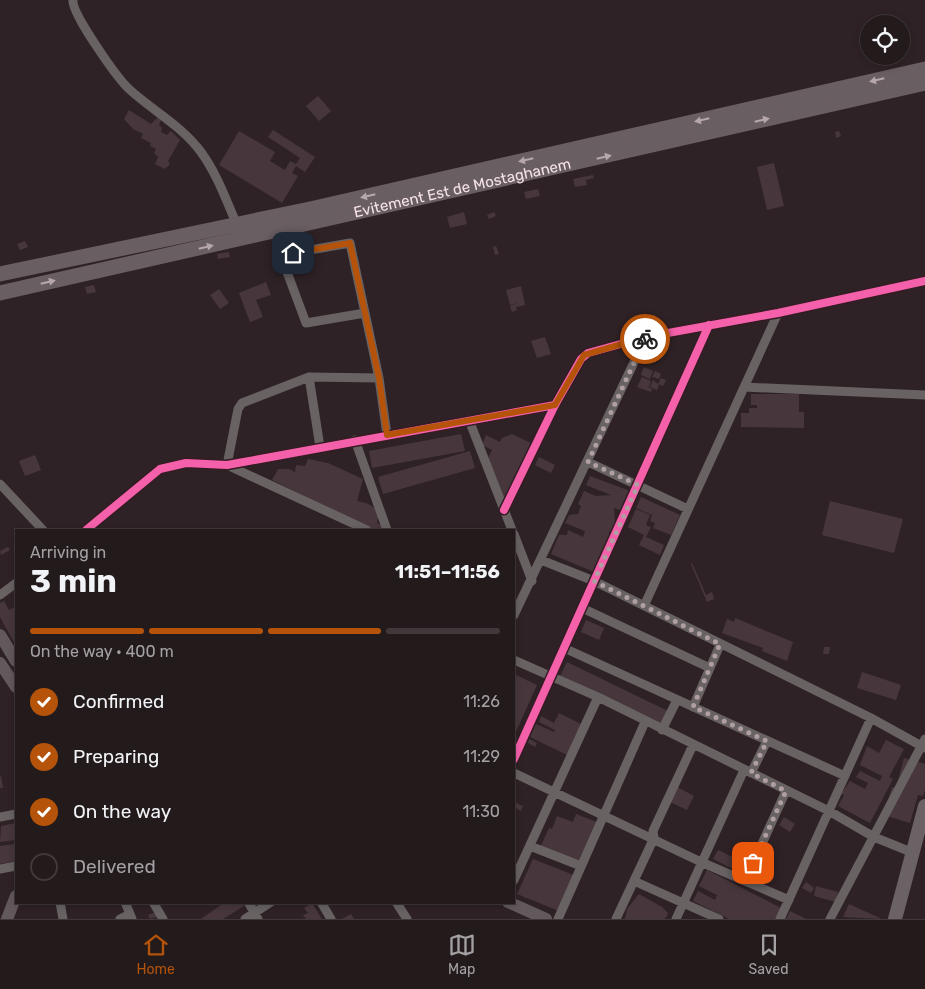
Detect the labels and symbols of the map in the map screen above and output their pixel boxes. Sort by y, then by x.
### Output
one-way arrow [870,76,885,84]
one-way arrow [694,116,709,124]
one-way arrow [754,116,769,124]
one-way arrow [596,153,611,161]
street label: Evitement Est de Mostaghanem [352,155,573,221]
one-way arrow [519,156,534,164]
one-way arrow [360,192,376,200]
pin [272,232,314,274]
one-way arrow [199,243,214,251]
one-way arrow [40,278,55,286]
courier [620,314,670,364]
pin [732,842,774,884]

